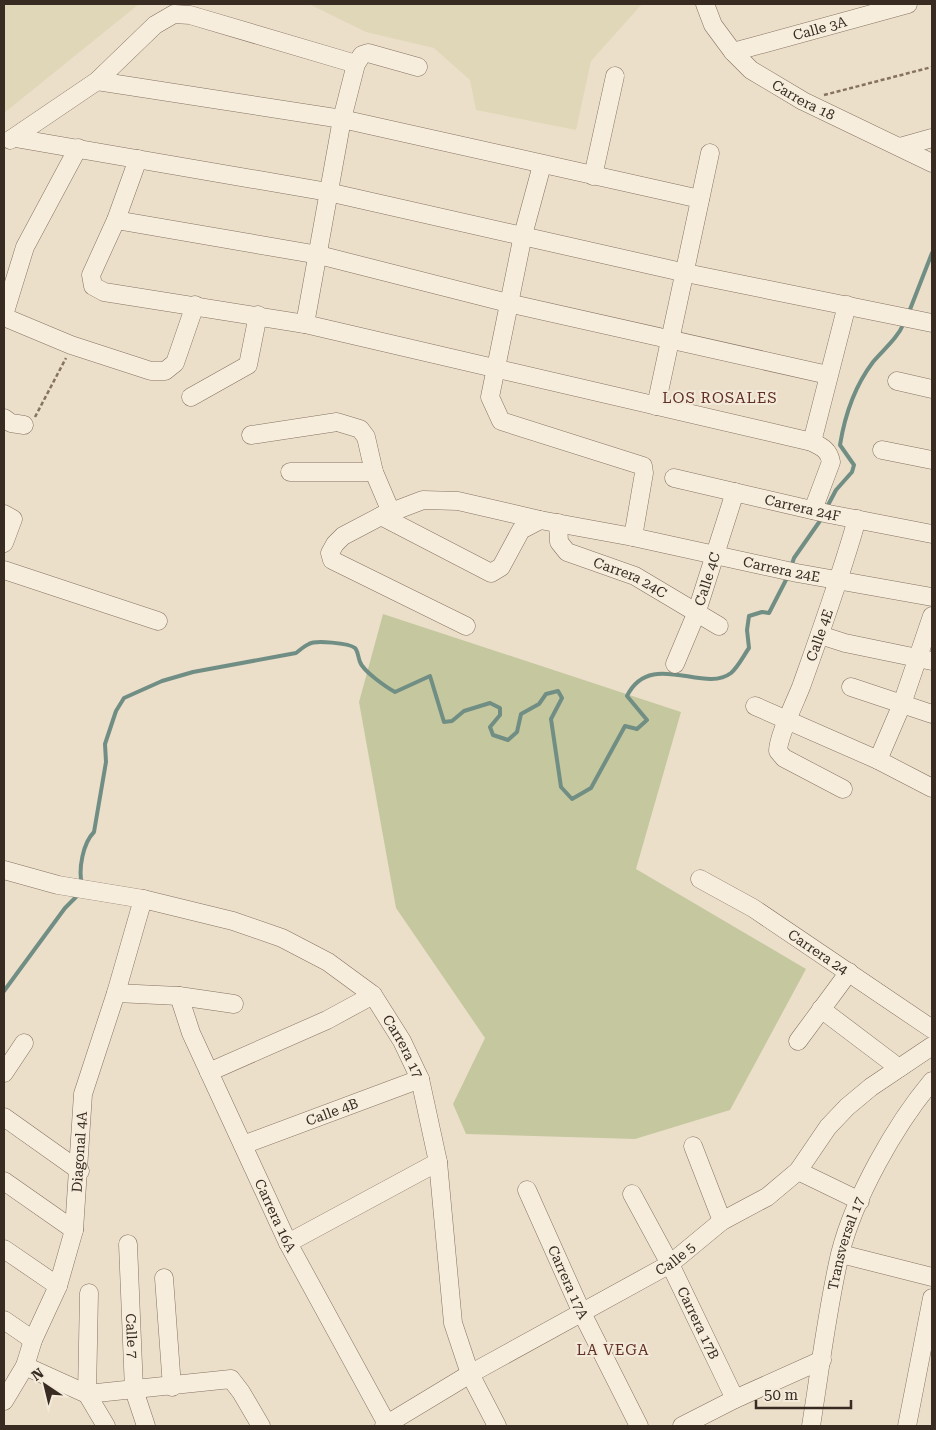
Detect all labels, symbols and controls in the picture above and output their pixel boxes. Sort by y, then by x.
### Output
street label: Calle 3A [791,13,849,43]
street label: Carrera 18 [769,76,838,123]
district label: LOS ROSALES [662,389,778,407]
street label: Carrera 24F [763,491,842,524]
street label: Calle 4C [691,550,723,608]
street label: Carrera 24E [742,553,821,585]
street label: Carrera 24C [591,554,670,601]
street label: Calle 4E [803,607,836,664]
street label: Carrera 24 [785,926,851,978]
street label: Carrera 17 [380,1012,426,1081]
street label: Calle 4B [304,1095,360,1129]
street label: Diagonal 4A [69,1111,90,1193]
street label: Carrera 16A [252,1176,300,1255]
street label: Transversal 17 [825,1194,868,1292]
street label: Calle 5 [653,1239,698,1278]
street label: Carrera 17A [545,1243,592,1322]
street label: Carrera 17B [674,1284,723,1362]
street label: Calle 7 [123,1313,141,1359]
district label: LA VEGA [577,1341,649,1359]
north arrow [20,1360,70,1410]
text: N [29,1365,47,1384]
scale bar [756,1378,851,1410]
text: 50 m [764,1386,799,1404]

